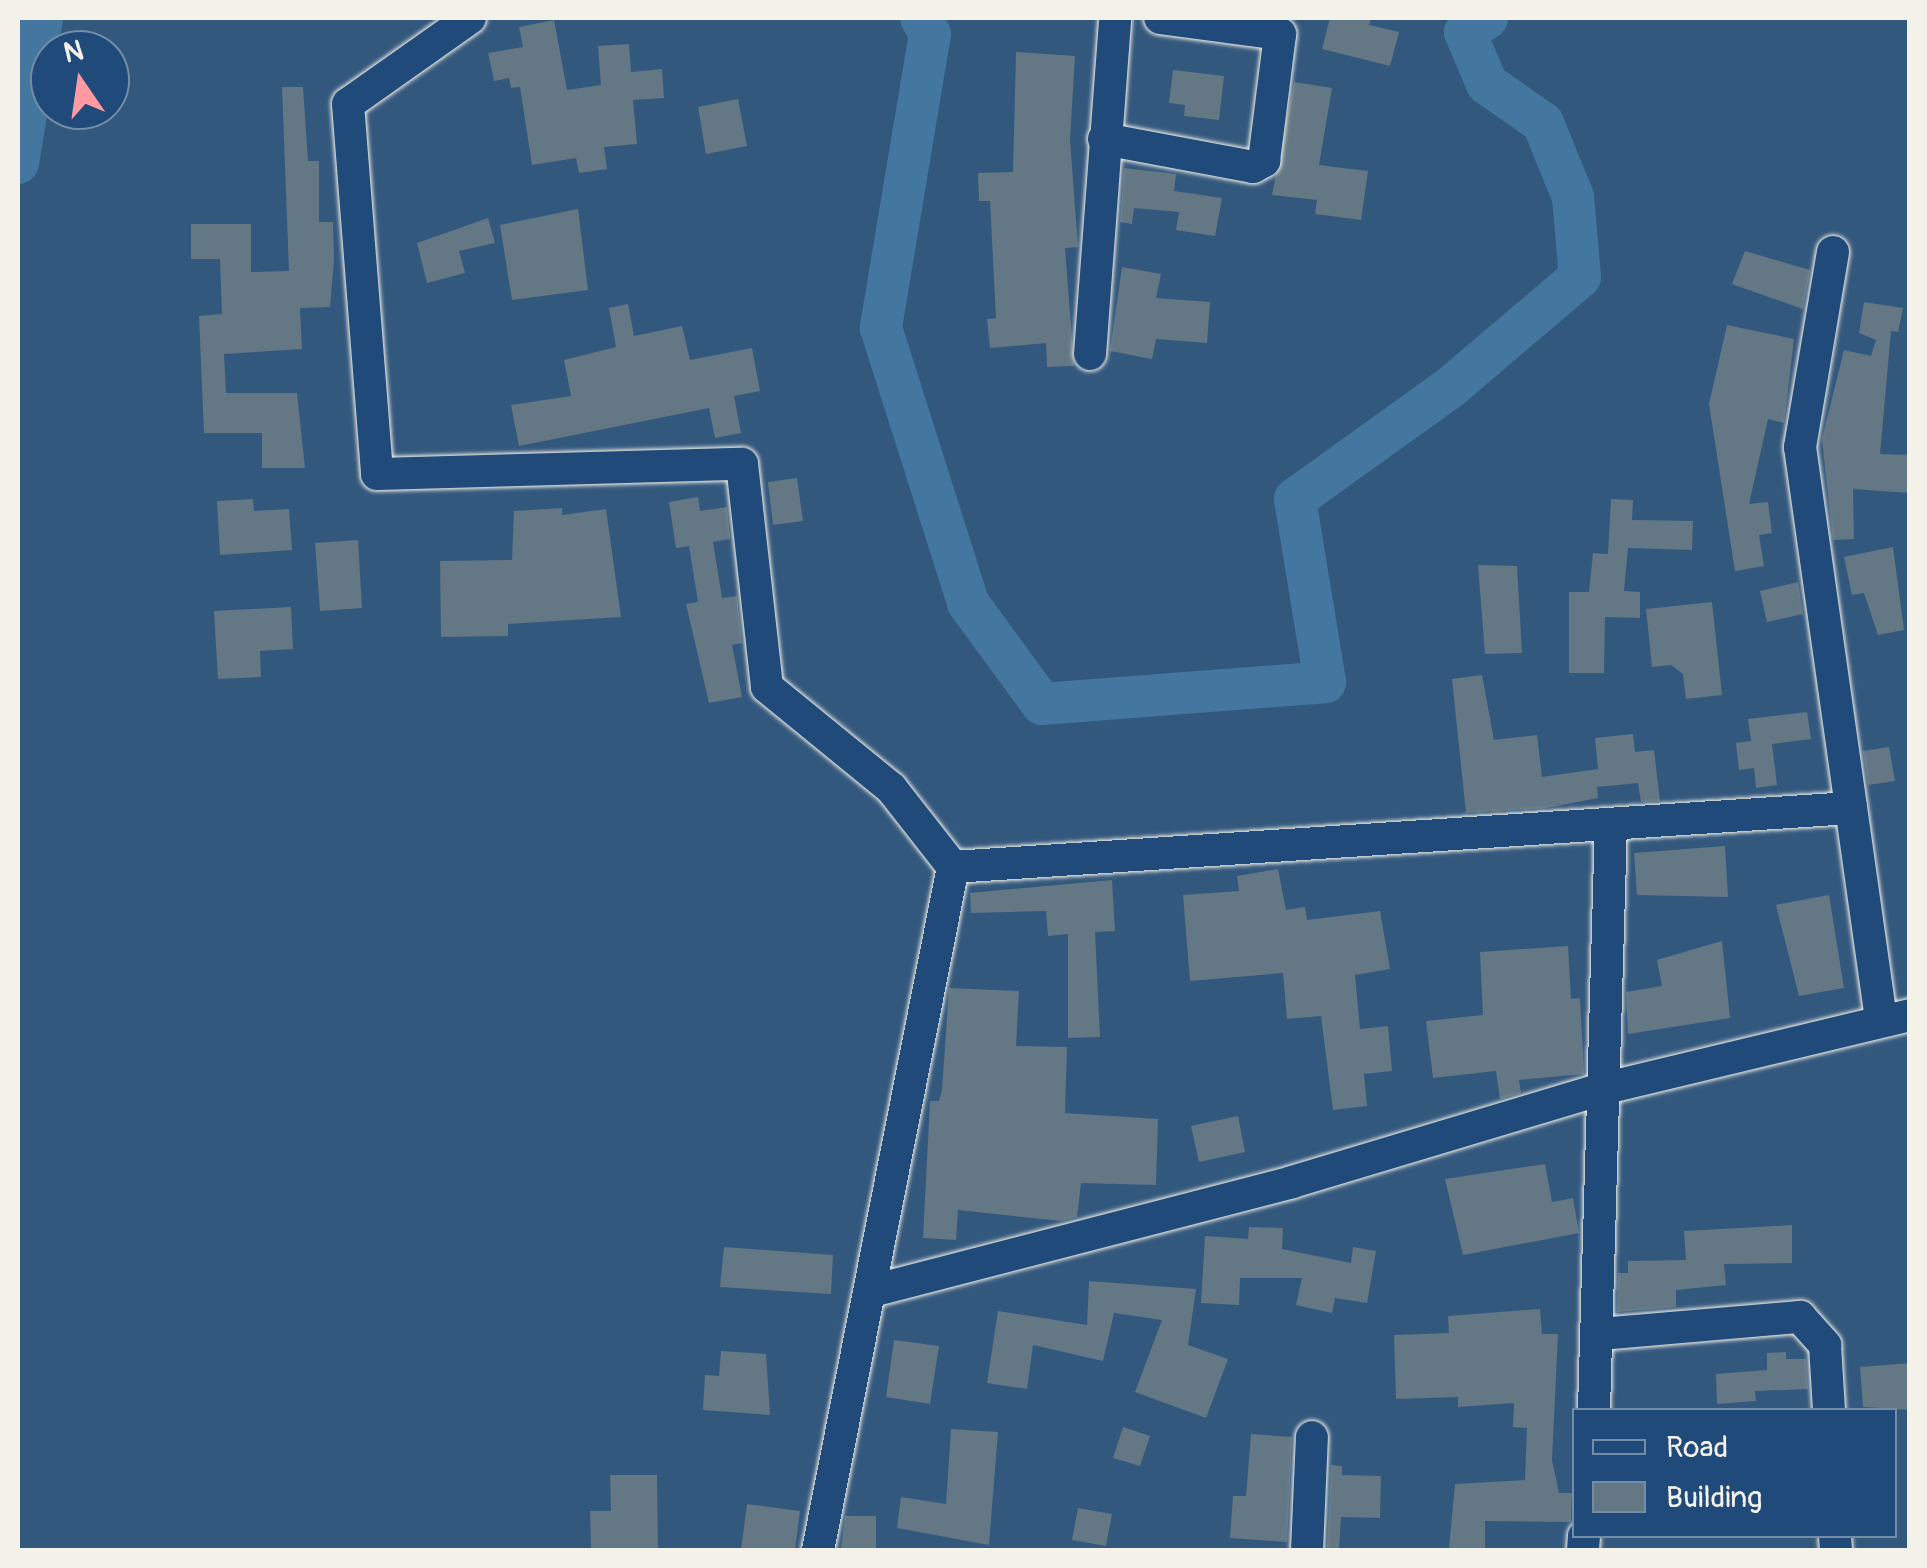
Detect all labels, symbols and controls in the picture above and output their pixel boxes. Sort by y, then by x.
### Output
north arrow [30,30,130,130]
text: N [60,33,87,71]
legend [1572,1408,1897,1538]
text: Road [1666,1429,1728,1466]
text: Building [1666,1479,1762,1516]

